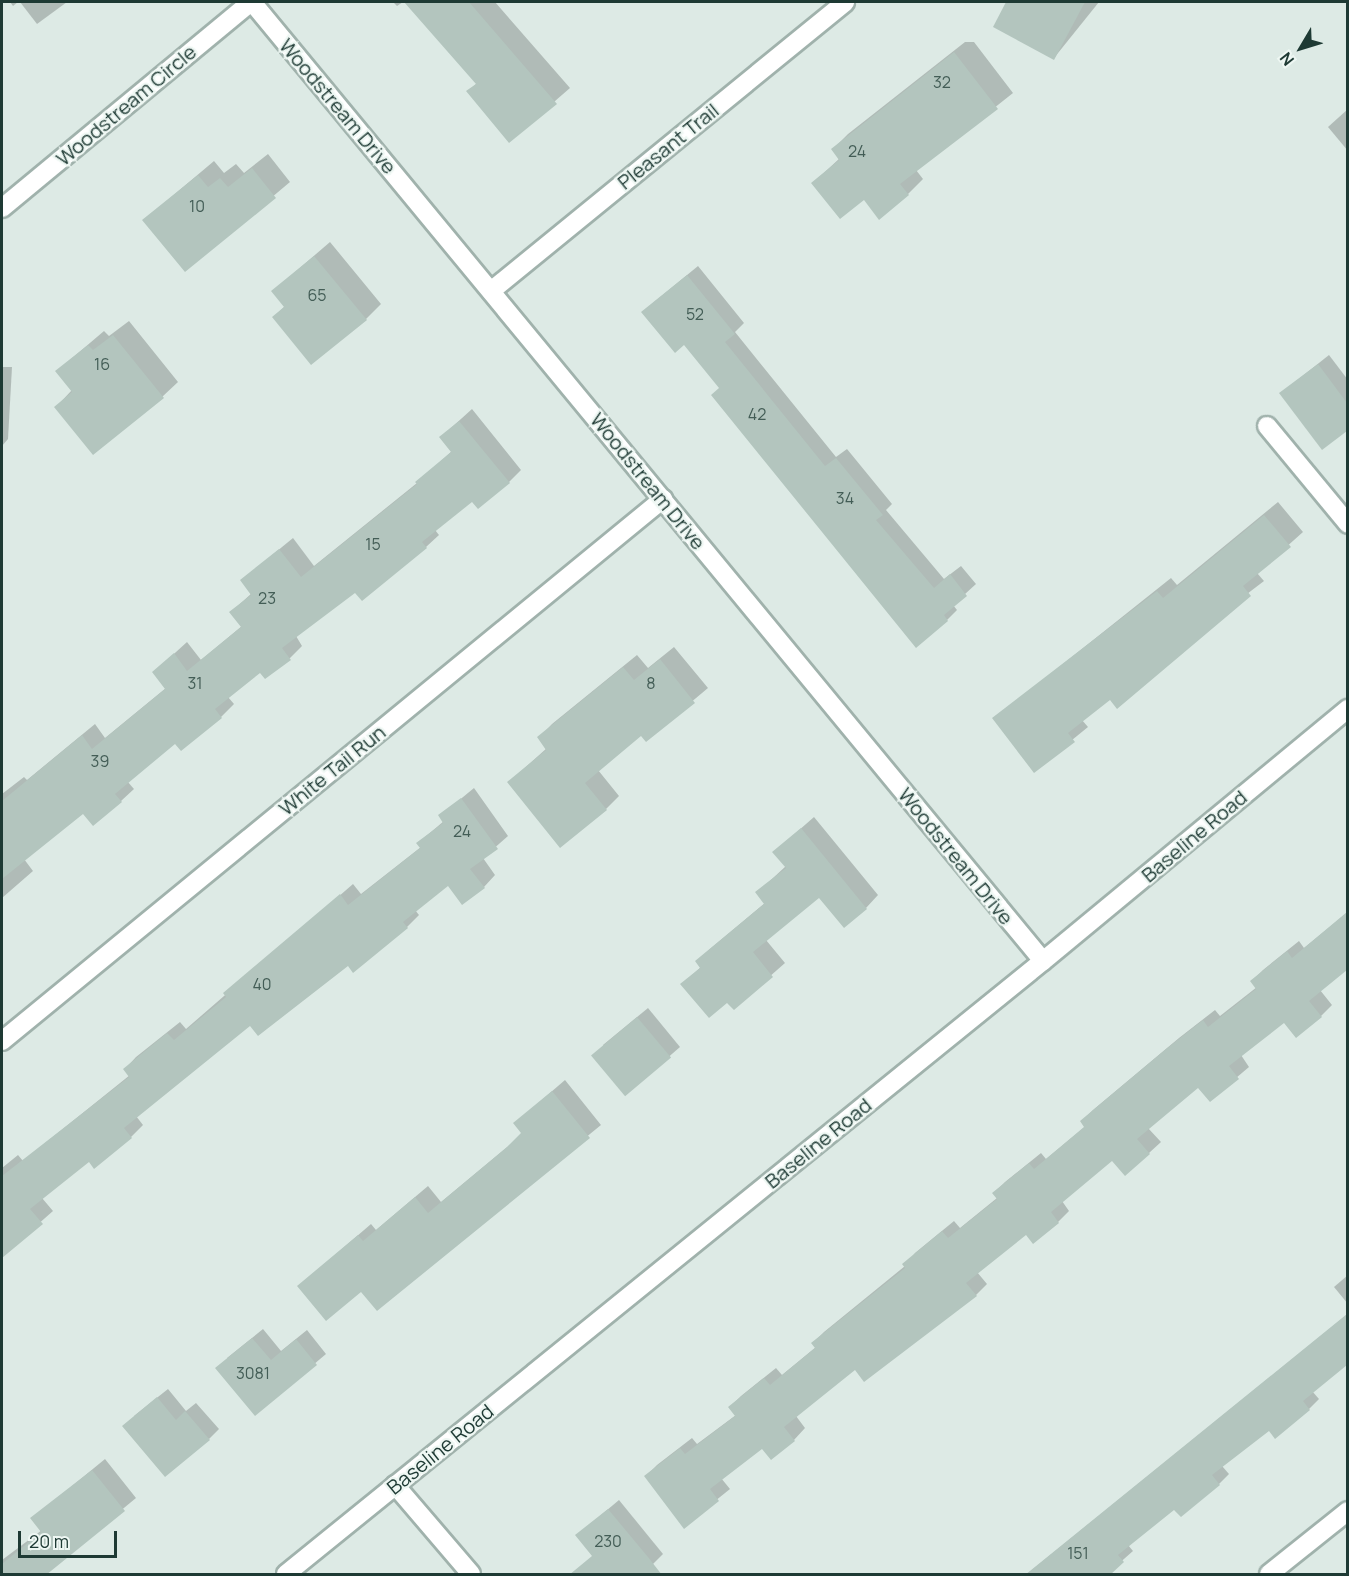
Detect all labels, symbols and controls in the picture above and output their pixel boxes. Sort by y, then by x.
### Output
north arrow [1271,18,1331,78]
street label: Woodstream Drive [275,34,401,178]
street label: Woodstream Circle [51,39,201,171]
text: N [1275,48,1299,70]
house number: 32 [933,72,951,92]
street label: Pleasant Trail [613,98,723,194]
house number: 24 [848,141,866,161]
house number: 10 [189,196,205,216]
house number: 65 [307,285,327,305]
house number: 52 [686,304,704,324]
house number: 16 [94,354,110,374]
house number: 42 [748,404,766,424]
street label: Woodstream Drive [586,408,710,554]
house number: 34 [836,488,854,508]
house number: 15 [365,534,381,554]
house number: 23 [258,588,276,608]
house number: 31 [187,673,203,693]
house number: 8 [646,673,656,693]
street label: White Tail Run [274,720,390,820]
house number: 39 [91,751,109,771]
street label: Woodstream Drive [894,783,1018,929]
street label: Baseline Road [1137,785,1251,887]
house number: 24 [453,821,471,841]
house number: 40 [252,974,272,994]
street label: Baseline Road [760,1093,876,1193]
house number: 3081 [236,1363,270,1383]
street label: Baseline Road [382,1399,498,1499]
scale bar [21,1519,120,1557]
text: 20 m [29,1529,69,1553]
house number: 230 [594,1531,622,1551]
house number: 151 [1067,1543,1089,1563]

